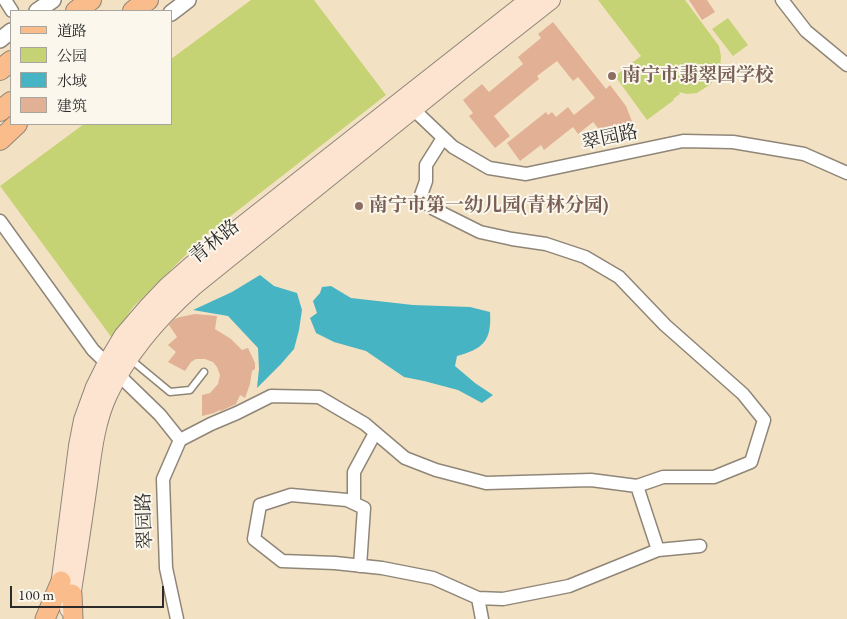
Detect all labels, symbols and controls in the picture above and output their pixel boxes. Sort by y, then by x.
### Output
legend [10,10,172,125]
text: 道路 [57,21,87,40]
text: 公园 [57,46,87,65]
place label: 南宁市翡翠园学校 [622,65,774,87]
marker: 南宁市翡翠园学校 [606,70,618,82]
text: 水域 [57,71,87,90]
text: 建筑 [57,96,87,115]
street label: 翠园路 [580,121,640,155]
place label: 南宁市第一幼儿园(青林分园) [369,195,609,217]
marker: 南宁市第一幼儿园(青林分园) [353,200,365,212]
street label: 青林路 [186,215,244,269]
street label: 翠园路 [133,492,157,550]
scale bar [12,576,166,608]
text: 100 m [18,585,54,604]

